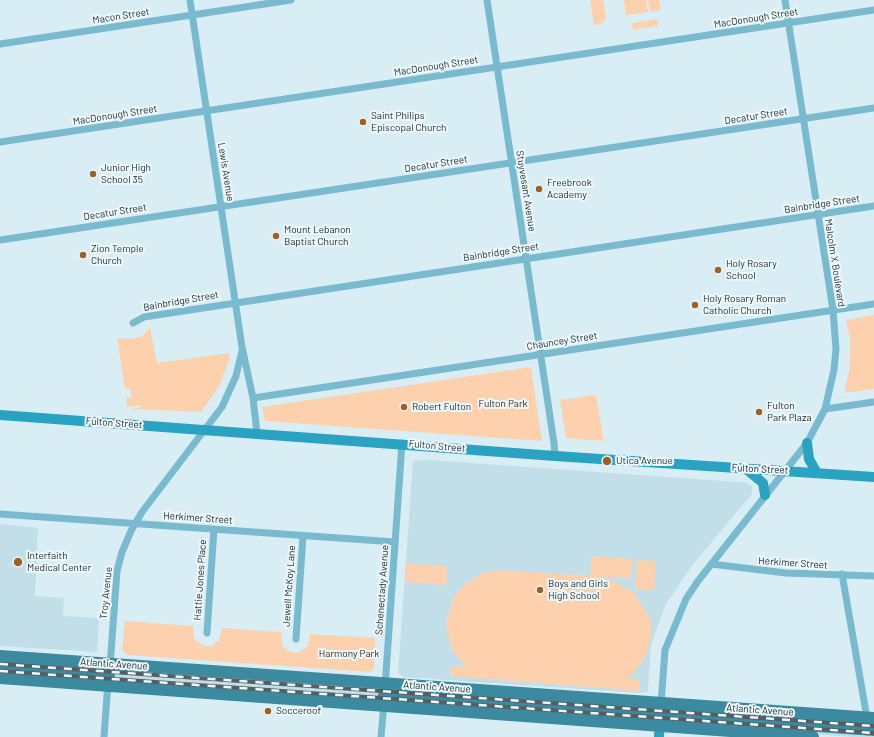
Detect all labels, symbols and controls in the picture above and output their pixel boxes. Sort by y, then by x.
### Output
street label: MacDonough Street [713,5,799,31]
street label: Macon Street [92,6,150,26]
street label: MacDonough Street [393,53,479,79]
street label: MacDonough Street [72,102,158,128]
street label: Decatur Street [724,105,788,127]
place label: Saint Philips Episcopal Church [371,110,446,134]
marker: Saint Philips Episcopal Church [358,117,368,127]
street label: Lewis Avenue [215,142,237,202]
street label: Stuyvesant Avenue [514,150,538,232]
street label: Decatur Street [404,153,468,175]
place label: Junior High School 35 [101,162,151,186]
marker: Junior High School 35 [88,169,98,179]
place label: Freebrook Academy [547,177,592,200]
marker: Freebrook Academy [534,184,544,194]
street label: Bainbridge Street [783,192,861,216]
street label: Decatur Street [83,201,147,223]
street label: Malcolm X Boulevard [822,218,848,308]
place label: Mount Lebanon Baptist Church [284,224,351,248]
marker: Mount Lebanon Baptist Church [271,231,281,241]
street label: Bainbridge Street [462,240,540,264]
place label: Zion Temple Church [91,243,144,266]
marker: Zion Temple Church [78,250,88,260]
place label: Holy Rosary School [726,258,777,282]
marker: Holy Rosary School [713,265,723,275]
street label: Bainbridge Street [142,288,220,314]
place label: Holy Rosary Roman Catholic Church [703,293,786,316]
marker: Holy Rosary Roman Catholic Church [690,300,700,310]
street label: Chauncey Street [526,329,598,353]
park label: Fulton Park [478,398,528,410]
place label: Fulton Park Plaza [767,400,812,424]
place label: Robert Fulton [412,401,471,413]
marker: Robert Fulton [399,402,409,412]
marker: Fulton Park Plaza [754,407,764,417]
street label: Fulton Street [85,415,143,431]
street label: Fulton Street [408,438,466,454]
marker: Utica Avenue [601,455,613,467]
place label: Utica Avenue [616,455,673,467]
street label: Fulton Street [731,462,789,476]
street label: Herkimer Street [163,510,233,526]
street label: Hattie Jones Place [191,539,209,621]
street label: Jewell McKoy Lane [280,545,298,627]
street label: Schenectady Avenue [373,545,391,635]
place label: Interfaith Medical Center [27,550,91,574]
street label: Herkimer Street [758,555,828,571]
marker: Interfaith Medical Center [12,556,24,568]
street label: Troy Avenue [97,566,115,620]
place label: Boys and Girls High School [548,578,608,602]
marker: Boys and Girls High School [535,585,545,595]
park label: Harmony Park [319,648,379,660]
street label: Atlantic Avenue [80,656,148,672]
street label: Atlantic Avenue [403,679,471,695]
street label: Atlantic Avenue [726,702,794,718]
place label: Socceroof [276,705,321,717]
marker: Socceroof [263,706,273,716]

